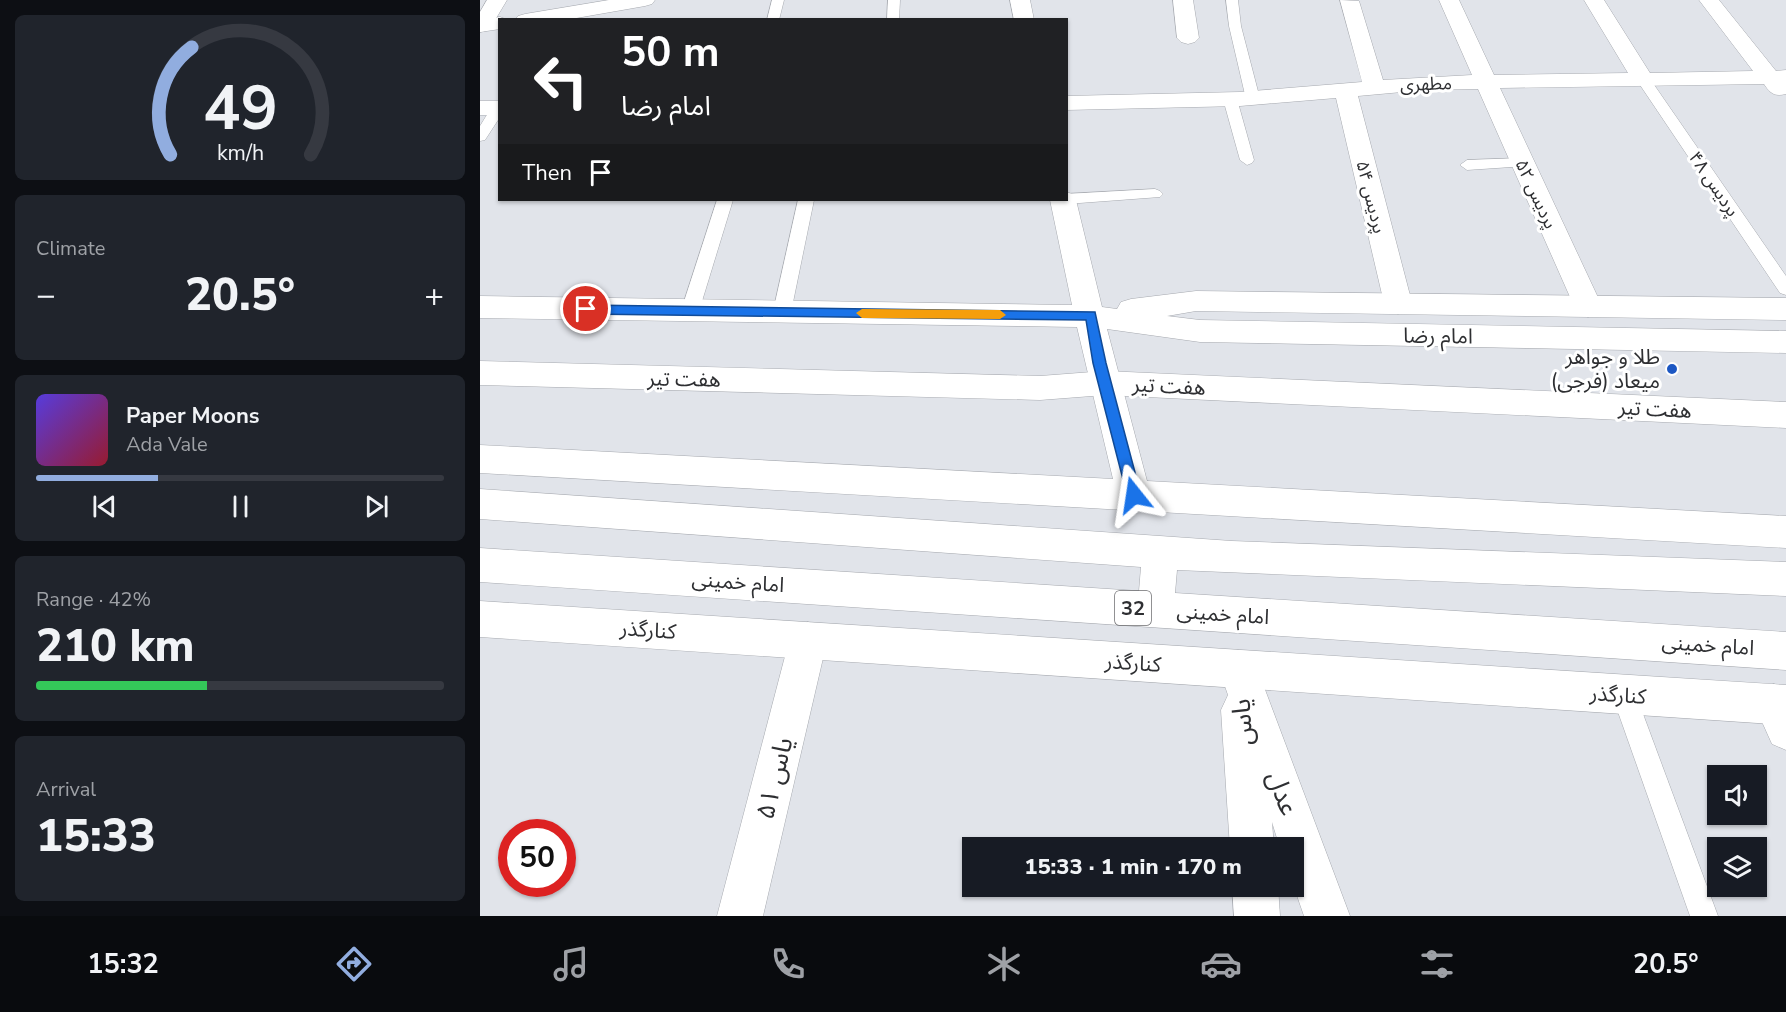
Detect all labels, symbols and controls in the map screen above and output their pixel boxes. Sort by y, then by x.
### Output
text: 50 m [621,24,720,81]
icon: left [522,42,600,120]
text: 49 [203,66,277,151]
street label: مطهری [1400,71,1452,97]
text: امام رضا [621,88,711,125]
text: km/h [216,138,264,168]
street label: پردیس ۴۸ [1683,147,1745,221]
street label: پردیس ۵۲ [1509,155,1563,233]
icon: arrive [584,156,617,189]
text: Then [522,158,572,188]
street label: پردیس ۵۴ [1350,158,1392,236]
text: Climate [36,235,105,262]
text: 20.5° [185,265,295,326]
text: − [36,273,56,318]
text: + [424,273,444,318]
pin [560,283,611,334]
icon: arrive [569,292,602,325]
street label: امام رضا [1403,321,1473,353]
place label: طلا و جواهر میعاد (فرجی) [1551,343,1660,395]
marker: طلا و جواهر میعاد (فرجی) [1665,362,1679,376]
street label: هفت تیر [646,364,721,394]
street label: هفت تیر [1131,370,1206,402]
street label: هفت تیر [1617,393,1692,425]
text: Paper Moons [126,401,260,431]
text: Ada Vale [126,431,208,458]
position arrow [1102,463,1166,527]
icon: previous [88,490,121,523]
icon: pause [224,490,257,523]
icon: next [360,490,393,523]
street label: امام خمینی [691,565,785,601]
text: Range · 42% [36,586,151,613]
road number: 32 [1115,591,1151,625]
street label: امام خمینی [1176,597,1270,633]
street label: کنارگذر [618,614,677,646]
text: 210 km [36,616,195,677]
street label: امام خمینی [1661,628,1755,664]
street label: کنارگذر [1103,647,1162,679]
street label: کنارگذر [1588,679,1647,711]
street label: یاس [1223,697,1262,747]
street label: یاس ۵۱ [747,734,802,823]
map controls [1707,765,1767,897]
button: sound [1707,765,1767,825]
street label: عدل [1258,766,1307,820]
text: Arrival [36,776,96,803]
text: 15:33 [36,806,156,867]
speed limit sign: 50 [498,819,576,897]
button: layers [1707,837,1767,897]
text: 15:33 · 1 min · 170 m [1024,852,1242,882]
icon: directions [333,943,375,985]
icon: music [550,943,592,985]
icon: phone [767,943,809,985]
icon: climate [983,943,1025,985]
icon: car [1200,943,1242,985]
icon: filters [1416,943,1458,985]
text: 15:32 [87,946,159,983]
text: 20.5° [1633,946,1699,983]

